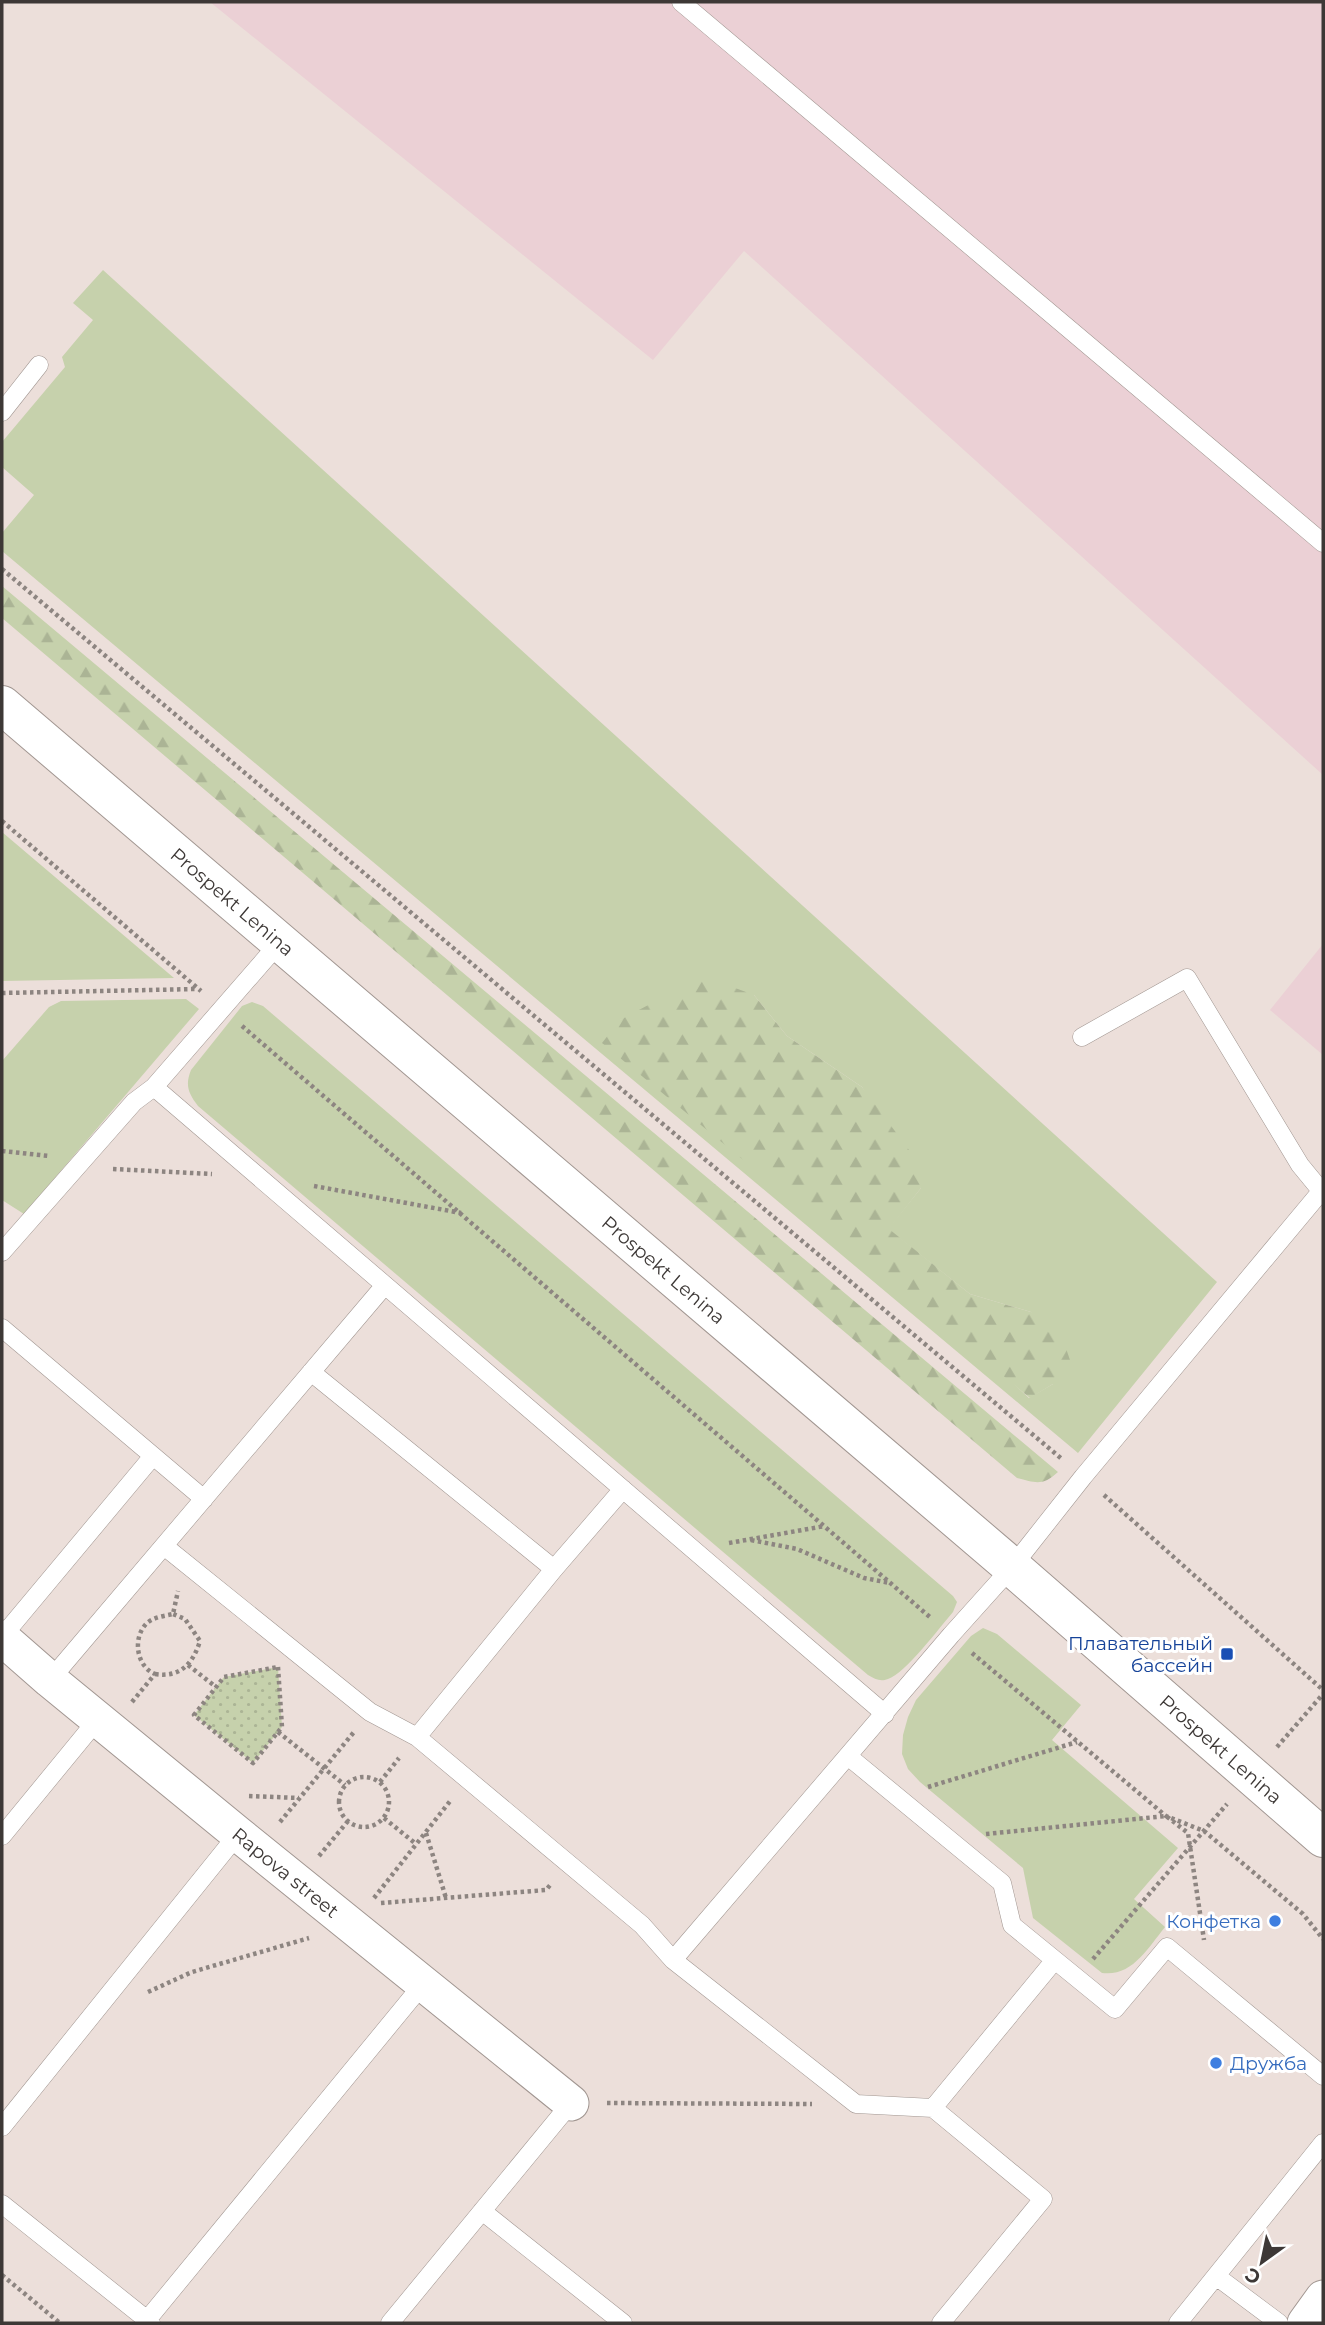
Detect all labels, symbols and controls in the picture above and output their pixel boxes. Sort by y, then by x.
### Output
street label: Prospekt Lenina [166,843,299,961]
street label: Prospekt Lenina [597,1211,730,1329]
place label: Плавательный бассейн [1068,1632,1213,1677]
marker: Плавательный бассейн [1219,1646,1235,1662]
street label: Prospekt Lenina [1155,1690,1287,1809]
street label: Rapova street [228,1822,344,1923]
place label: Конфетка [1166,1910,1261,1933]
marker: Конфетка [1267,1913,1283,1929]
place label: Дружба [1230,2052,1307,2075]
marker: Дружба [1208,2055,1224,2071]
north arrow [1227,2227,1297,2297]
text: С [1241,2262,1265,2289]

